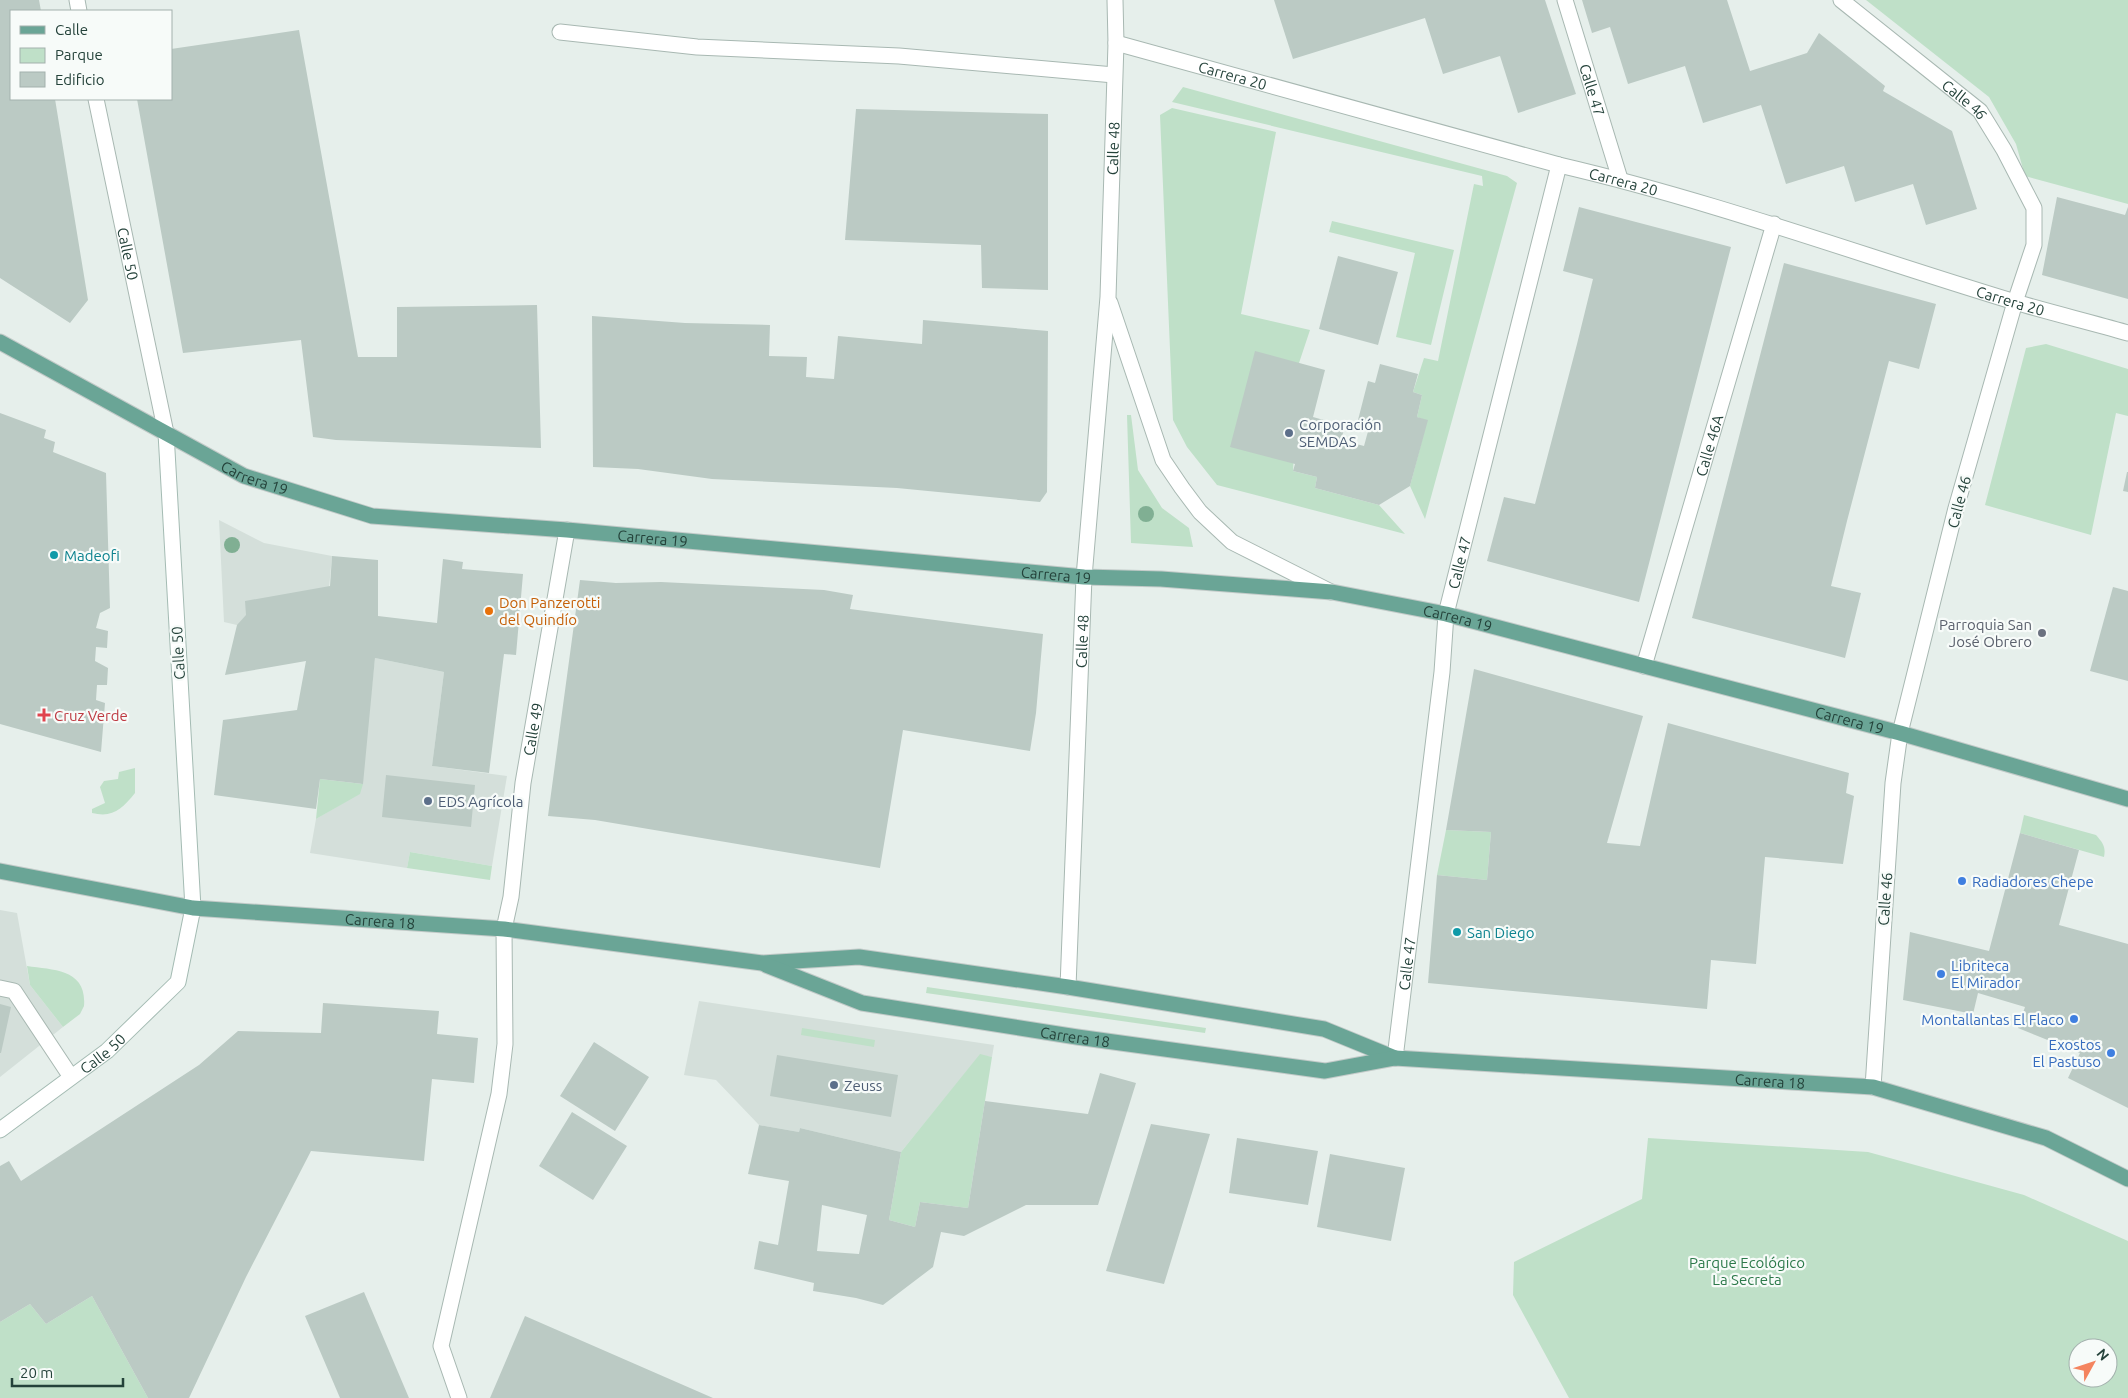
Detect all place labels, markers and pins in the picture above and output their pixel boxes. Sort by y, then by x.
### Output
place label: Corporación SEMDAS [1299,416,1382,450]
marker: Corporación SEMDAS [1283,427,1295,439]
place label: Madeofi [64,547,120,564]
marker: Madeofi [48,549,60,561]
place label: Don Panzerotti del Quindío [499,594,600,628]
marker: Don Panzerotti del Quindío [483,605,495,617]
place label: Parroquia San José Obrero [1939,616,2032,650]
marker: Parroquia San José Obrero [2036,627,2048,639]
place label: Cruz Verde [54,707,128,724]
marker: Cruz Verde [38,709,50,721]
place label: EDS Agrícola [438,793,523,810]
marker: EDS Agrícola [422,795,434,807]
place label: Radiadores Chepe [1972,873,2094,890]
marker: Radiadores Chepe [1956,875,1968,887]
place label: San Diego [1467,924,1535,941]
marker: San Diego [1451,926,1463,938]
place label: Libriteca El Mirador [1951,957,2020,991]
marker: Libriteca El Mirador [1935,968,1947,980]
place label: Montallantas El Flaco [1921,1011,2064,1028]
marker: Montallantas El Flaco [2068,1013,2080,1025]
place label: Exostos El Pastuso [2032,1036,2101,1070]
marker: Exostos El Pastuso [2105,1047,2117,1059]
place label: Zeuss [844,1077,882,1094]
marker: Zeuss [828,1079,840,1091]

